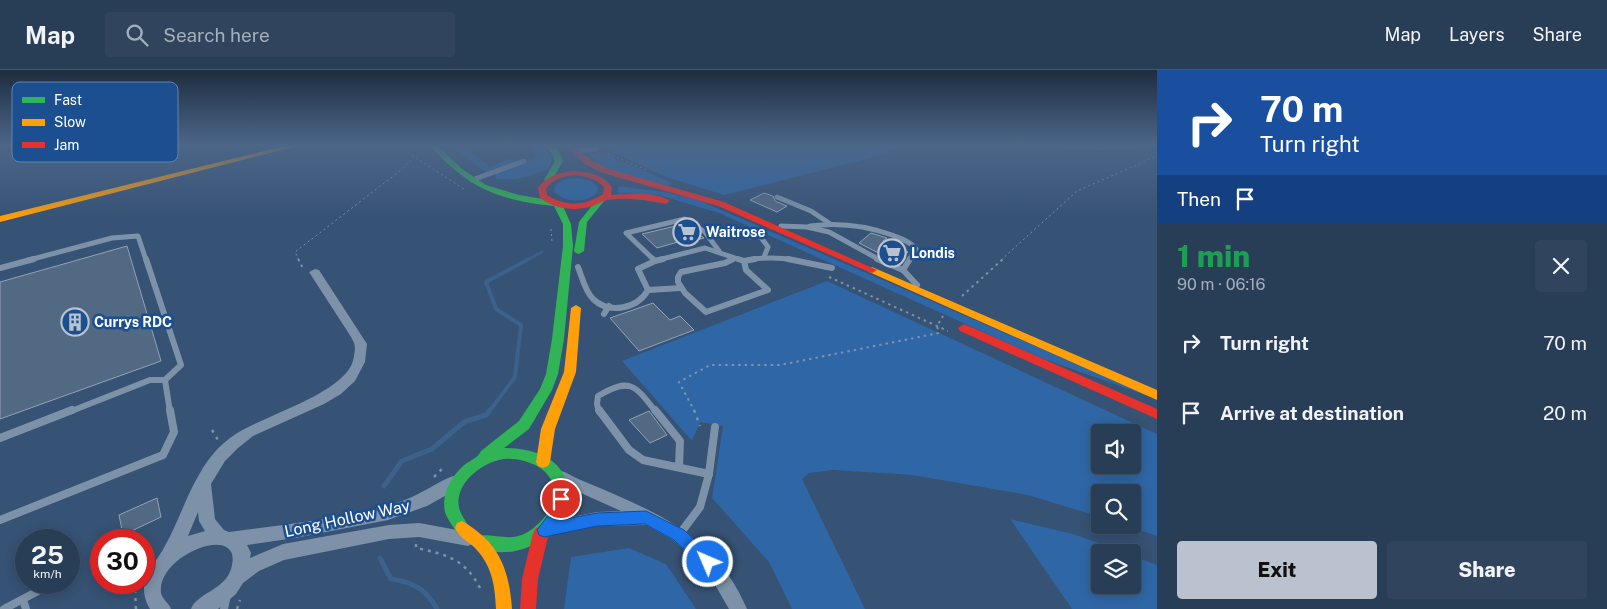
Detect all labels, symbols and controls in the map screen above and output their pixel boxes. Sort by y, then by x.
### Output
search box [105,12,455,57]
text: Map [25,21,75,49]
icon: search [123,21,151,49]
text: Search here [163,24,270,46]
text: Map [1385,24,1421,45]
text: Layers [1449,24,1505,45]
text: Share [1533,24,1582,45]
legend [12,82,178,162]
text: 70 m [1260,89,1343,130]
icon: right [1177,90,1242,155]
text: Fast [54,92,82,108]
text: Slow [54,114,86,130]
text: Turn right [1260,131,1360,157]
text: Jam [54,137,79,153]
icon: arrive [1231,185,1259,213]
text: Then [1177,188,1221,210]
supermarket icon: Waitrose [672,217,702,247]
place label: Waitrose [706,224,766,240]
supermarket icon: Londis [877,238,907,268]
text: 1 min [1177,238,1250,274]
button: close [1535,240,1587,292]
place label: Londis [911,245,955,261]
text: 90 m · 06:16 [1177,275,1265,294]
building icon: Currys RDC [60,307,90,337]
place label: Currys RDC [94,314,172,330]
icon: right [1177,329,1205,357]
text: Turn right [1220,332,1309,354]
text: 70 m [1543,332,1587,354]
icon: arrive [1177,399,1205,427]
text: Arrive at destination [1220,402,1404,424]
text: 20 m [1543,402,1587,424]
map controls [1091,424,1141,594]
button: sound [1091,424,1141,474]
pin [540,478,582,520]
button: search [1091,484,1141,534]
icon: arrive [547,485,575,513]
street label: Long Hollow Way [283,496,412,541]
speed limit sign: 30 [90,529,155,594]
position arrow [681,535,733,587]
text: 25 [31,540,64,570]
button: Exit [1177,541,1377,599]
button: Share [1387,541,1587,599]
button: layers [1091,544,1141,594]
text: km/h [33,567,62,581]

